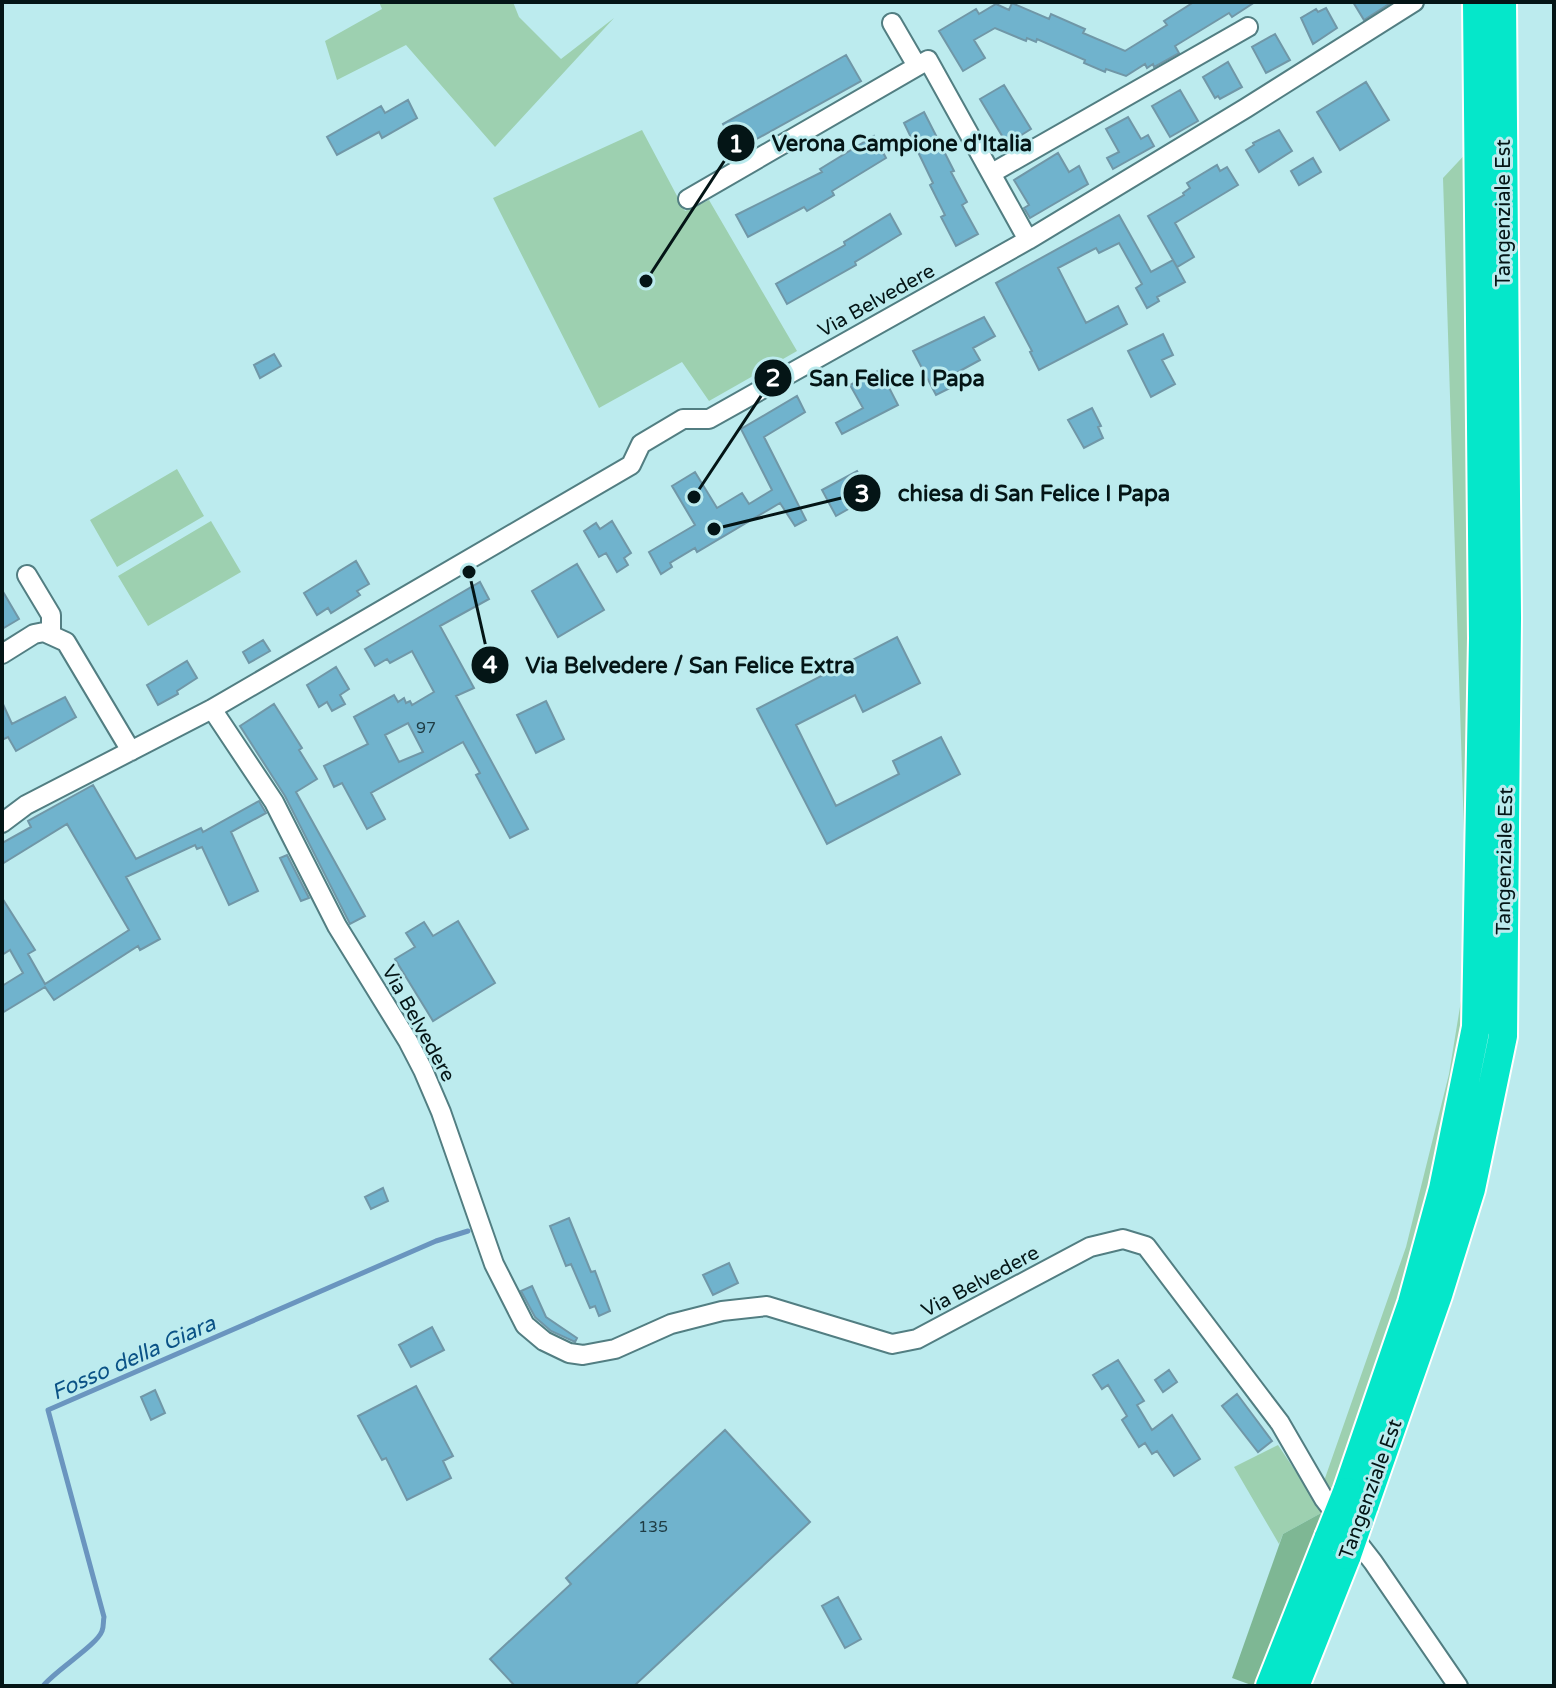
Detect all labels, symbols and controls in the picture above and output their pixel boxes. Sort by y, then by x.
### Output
callout: Verona Campione d'Italia [716,120,1048,166]
text: 1 [728,130,744,159]
text: Verona Campione d'Italia [772,131,1032,157]
street label: Tangenziale Est [1492,139,1516,287]
street label: Via Belvedere [814,259,939,343]
callout: San Felice I Papa [753,355,1001,401]
text: 2 [765,364,781,393]
text: San Felice I Papa [809,366,985,392]
callout: chiesa di San Felice I Papa [842,470,1186,516]
text: 3 [854,480,870,509]
text: chiesa di San Felice I Papa [898,481,1170,507]
callout: Via Belvedere / San Felice Extra [470,642,871,688]
text: 4 [482,651,498,680]
text: Via Belvedere / San Felice Extra [525,653,855,679]
house number: 97 [416,718,436,738]
street label: Tangenziale Est [1492,787,1518,935]
street label: Via Belvedere [376,961,460,1086]
street label: Via Belvedere [918,1241,1043,1323]
water label: Fosso della Giara [47,1310,220,1406]
street label: Tangenziale Est [1334,1416,1408,1563]
house number: 135 [638,1517,668,1537]

